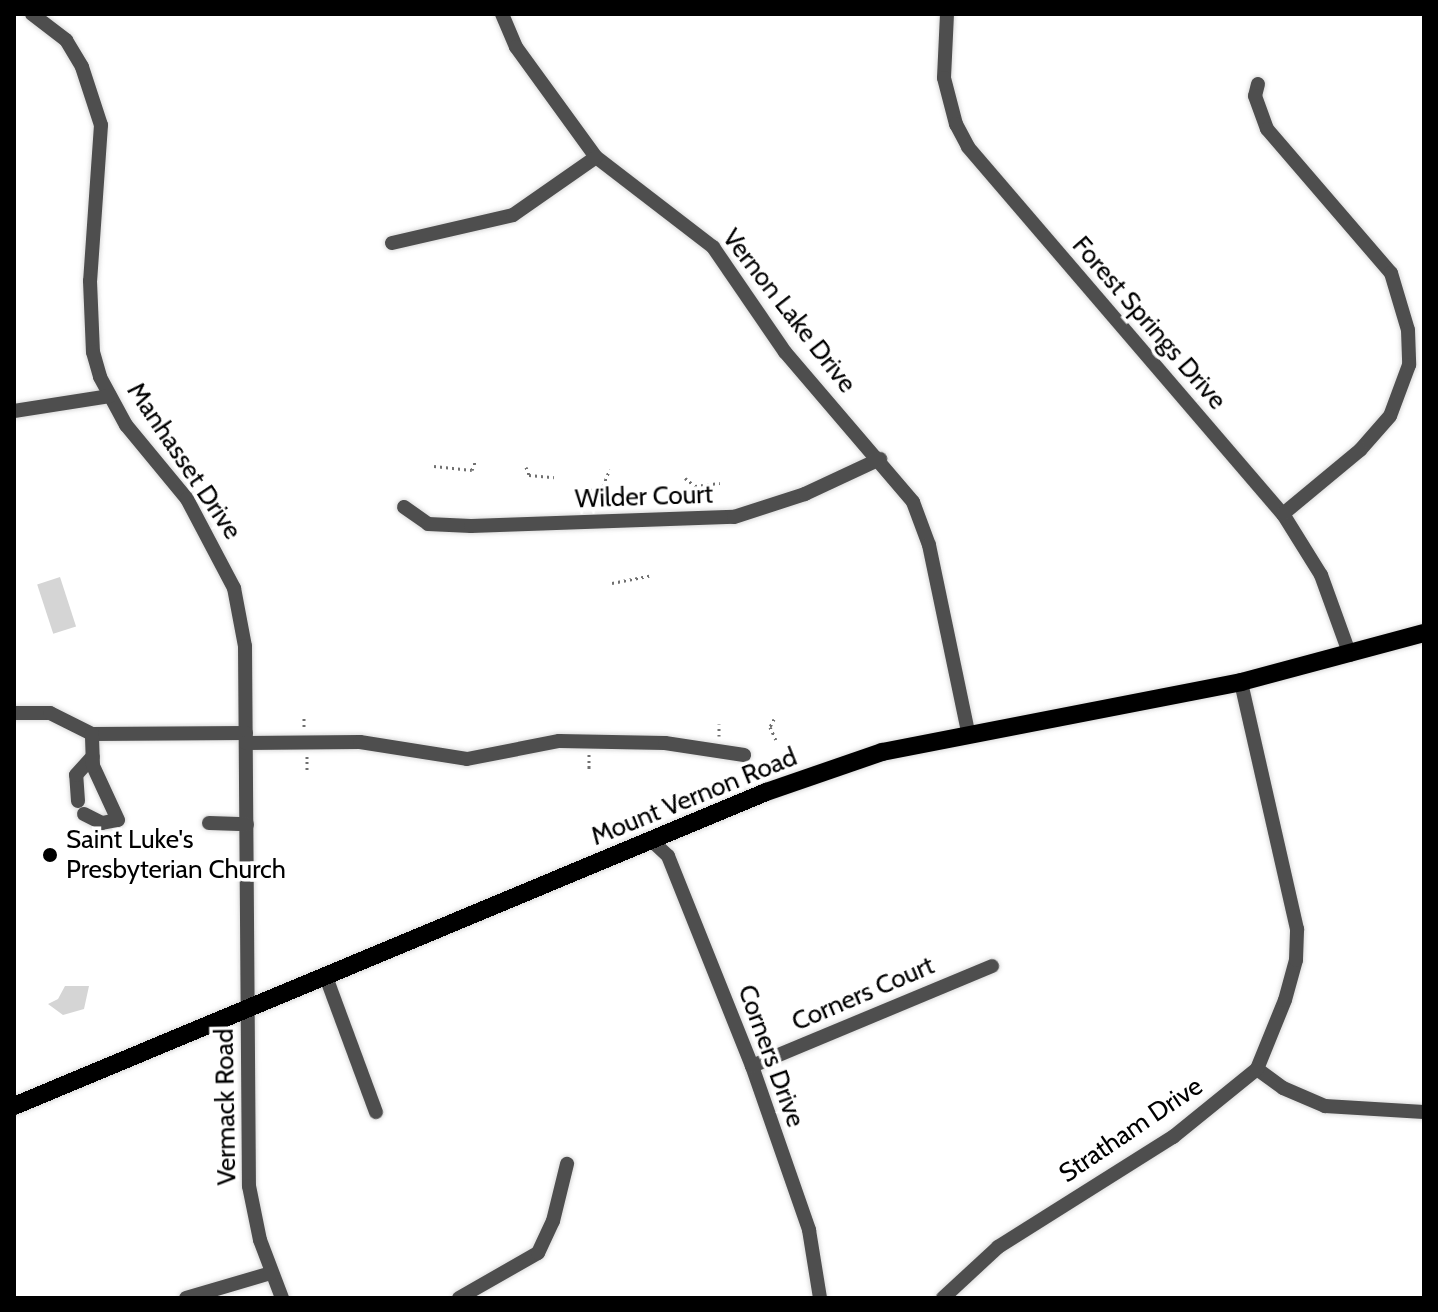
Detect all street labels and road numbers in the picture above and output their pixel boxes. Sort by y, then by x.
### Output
street label: Vernon Lake Drive [715,223,863,399]
street label: Forest Springs Drive [1065,230,1233,416]
street label: Manhasset Drive [120,377,248,545]
street label: Wilder Court [574,479,714,515]
street label: Mount Vernon Road [587,741,801,853]
street label: Corners Court [787,950,939,1038]
street label: Corners Drive [731,981,811,1131]
street label: Vermack Road [209,1028,243,1186]
street label: Stratham Drive [1053,1071,1209,1189]

